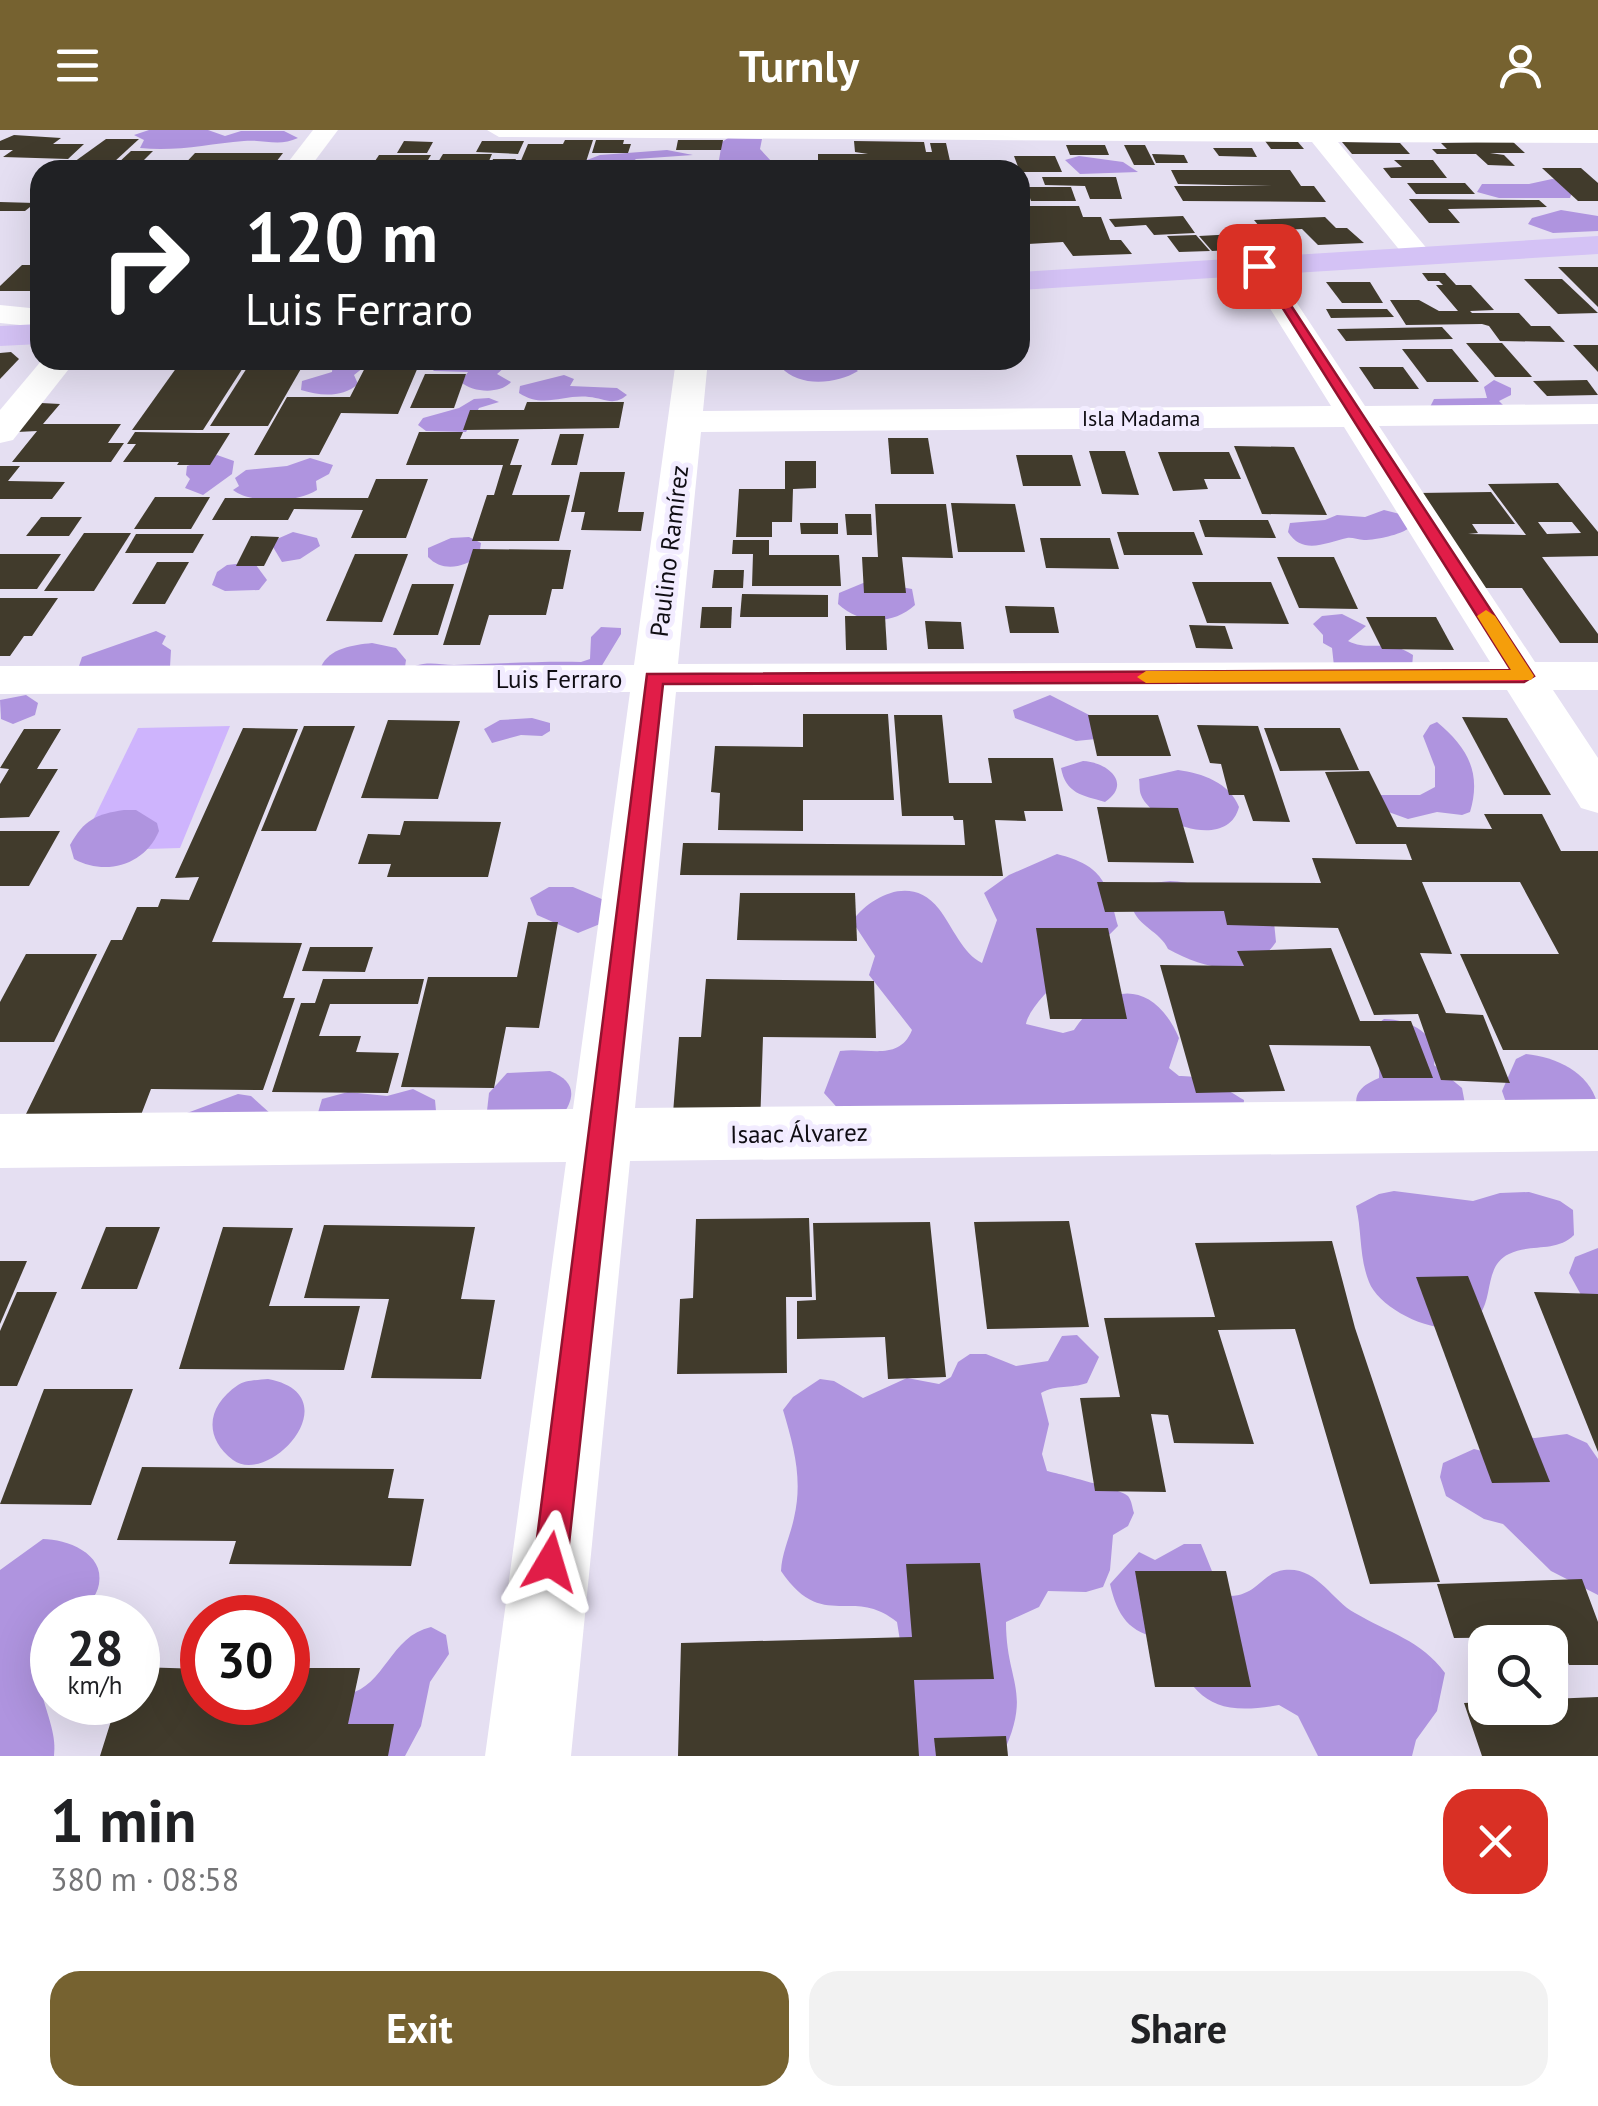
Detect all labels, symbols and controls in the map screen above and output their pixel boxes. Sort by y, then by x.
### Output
text: Turnly [739,36,859,94]
icon: menu [50,38,105,93]
icon: person [1493,38,1548,93]
text: 120 m [245,191,438,281]
icon: right [80,200,210,330]
pin [1217,224,1302,309]
icon: arrive [1232,239,1287,294]
text: Luis Ferraro [245,279,473,337]
street label: Isla Madama [1082,404,1200,432]
street label: Paulino Ramírez [643,463,695,639]
street label: Luis Ferraro [496,663,622,695]
street label: Isaac Álvarez [730,1116,868,1150]
position arrow [498,1510,602,1614]
speed limit sign: 30 [180,1595,310,1725]
text: 28 [67,1615,123,1680]
map controls [1468,1625,1568,1725]
button: search [1468,1625,1568,1725]
text: km/h [68,1669,122,1701]
text: 1 min [50,1781,196,1859]
button: close [1443,1789,1548,1894]
text: 380 m · 08:58 [50,1858,239,1900]
button: Exit [50,1971,789,2086]
button: Share [809,1971,1548,2086]

